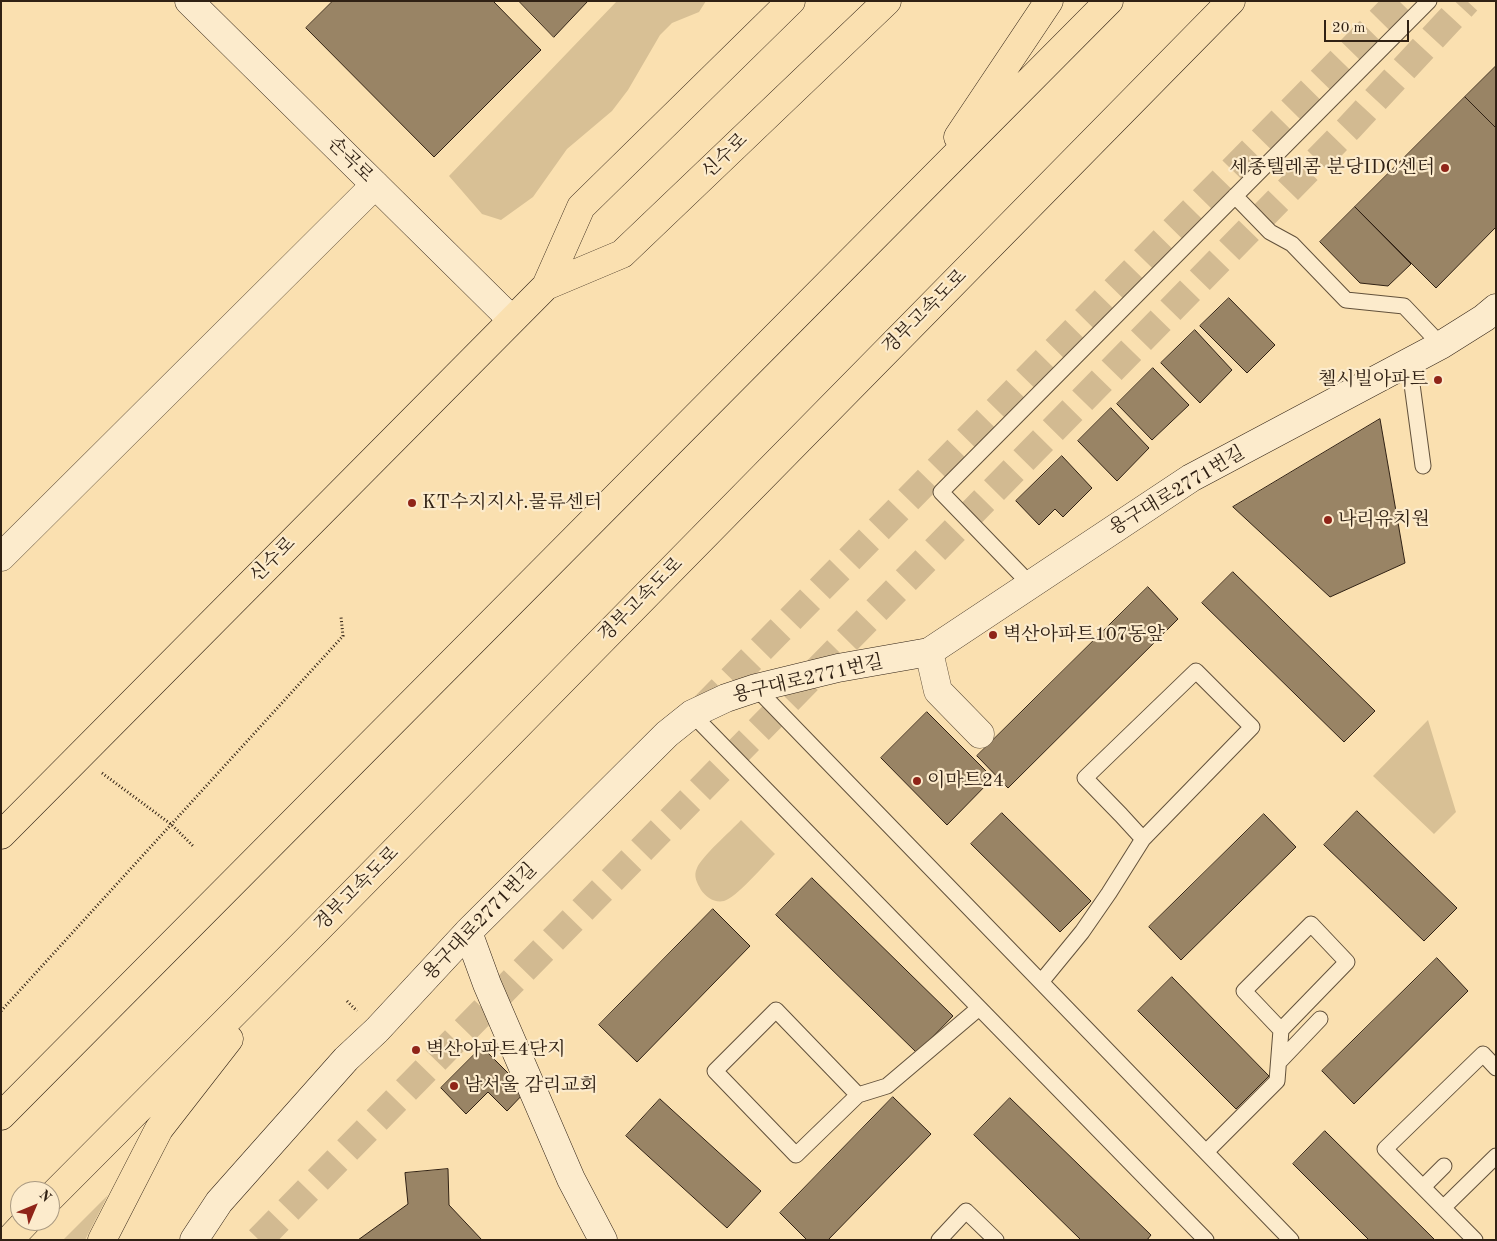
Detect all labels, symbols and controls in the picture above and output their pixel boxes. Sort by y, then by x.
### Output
scale bar [1327,10,1412,42]
text: 20 m [1332,21,1366,36]
street label: 신수로 [697,129,753,183]
street label: 손곡로 [322,132,378,188]
place label: 세종텔레콤 분당IDC센터 [1229,157,1435,179]
marker: 세종텔레콤 분당IDC센터 [1439,162,1451,174]
street label: 경부고속도로 [878,265,972,359]
place label: 첼시빌아파트 [1318,369,1428,391]
marker: 첼시빌아파트 [1432,374,1444,386]
street label: 용구대로2771번길 [1105,442,1249,540]
place label: KT수지지사.물류센터 [422,492,602,514]
marker: KT수지지사.물류센터 [406,497,418,509]
place label: 나리유치원 [1338,509,1430,531]
marker: 나리유치원 [1322,514,1334,526]
street label: 신수로 [245,532,301,588]
street label: 경부고속도로 [594,553,688,647]
place label: 벽산아파트107동앞 [1003,624,1165,646]
marker: 벽산아파트107동앞 [987,629,999,641]
street label: 용구대로2771번길 [730,651,886,707]
place label: 이마트24 [927,770,1004,792]
marker: 이마트24 [911,775,923,787]
street label: 경부고속도로 [310,842,404,936]
street label: 용구대로2771번길 [418,859,542,985]
place label: 벽산아파트4단지 [426,1039,565,1061]
marker: 벽산아파트4단지 [410,1044,422,1056]
place label: 남서울 감리교회 [464,1075,598,1097]
marker: 남서울 감리교회 [448,1080,460,1092]
north arrow [10,1181,60,1231]
text: N [36,1187,54,1205]

